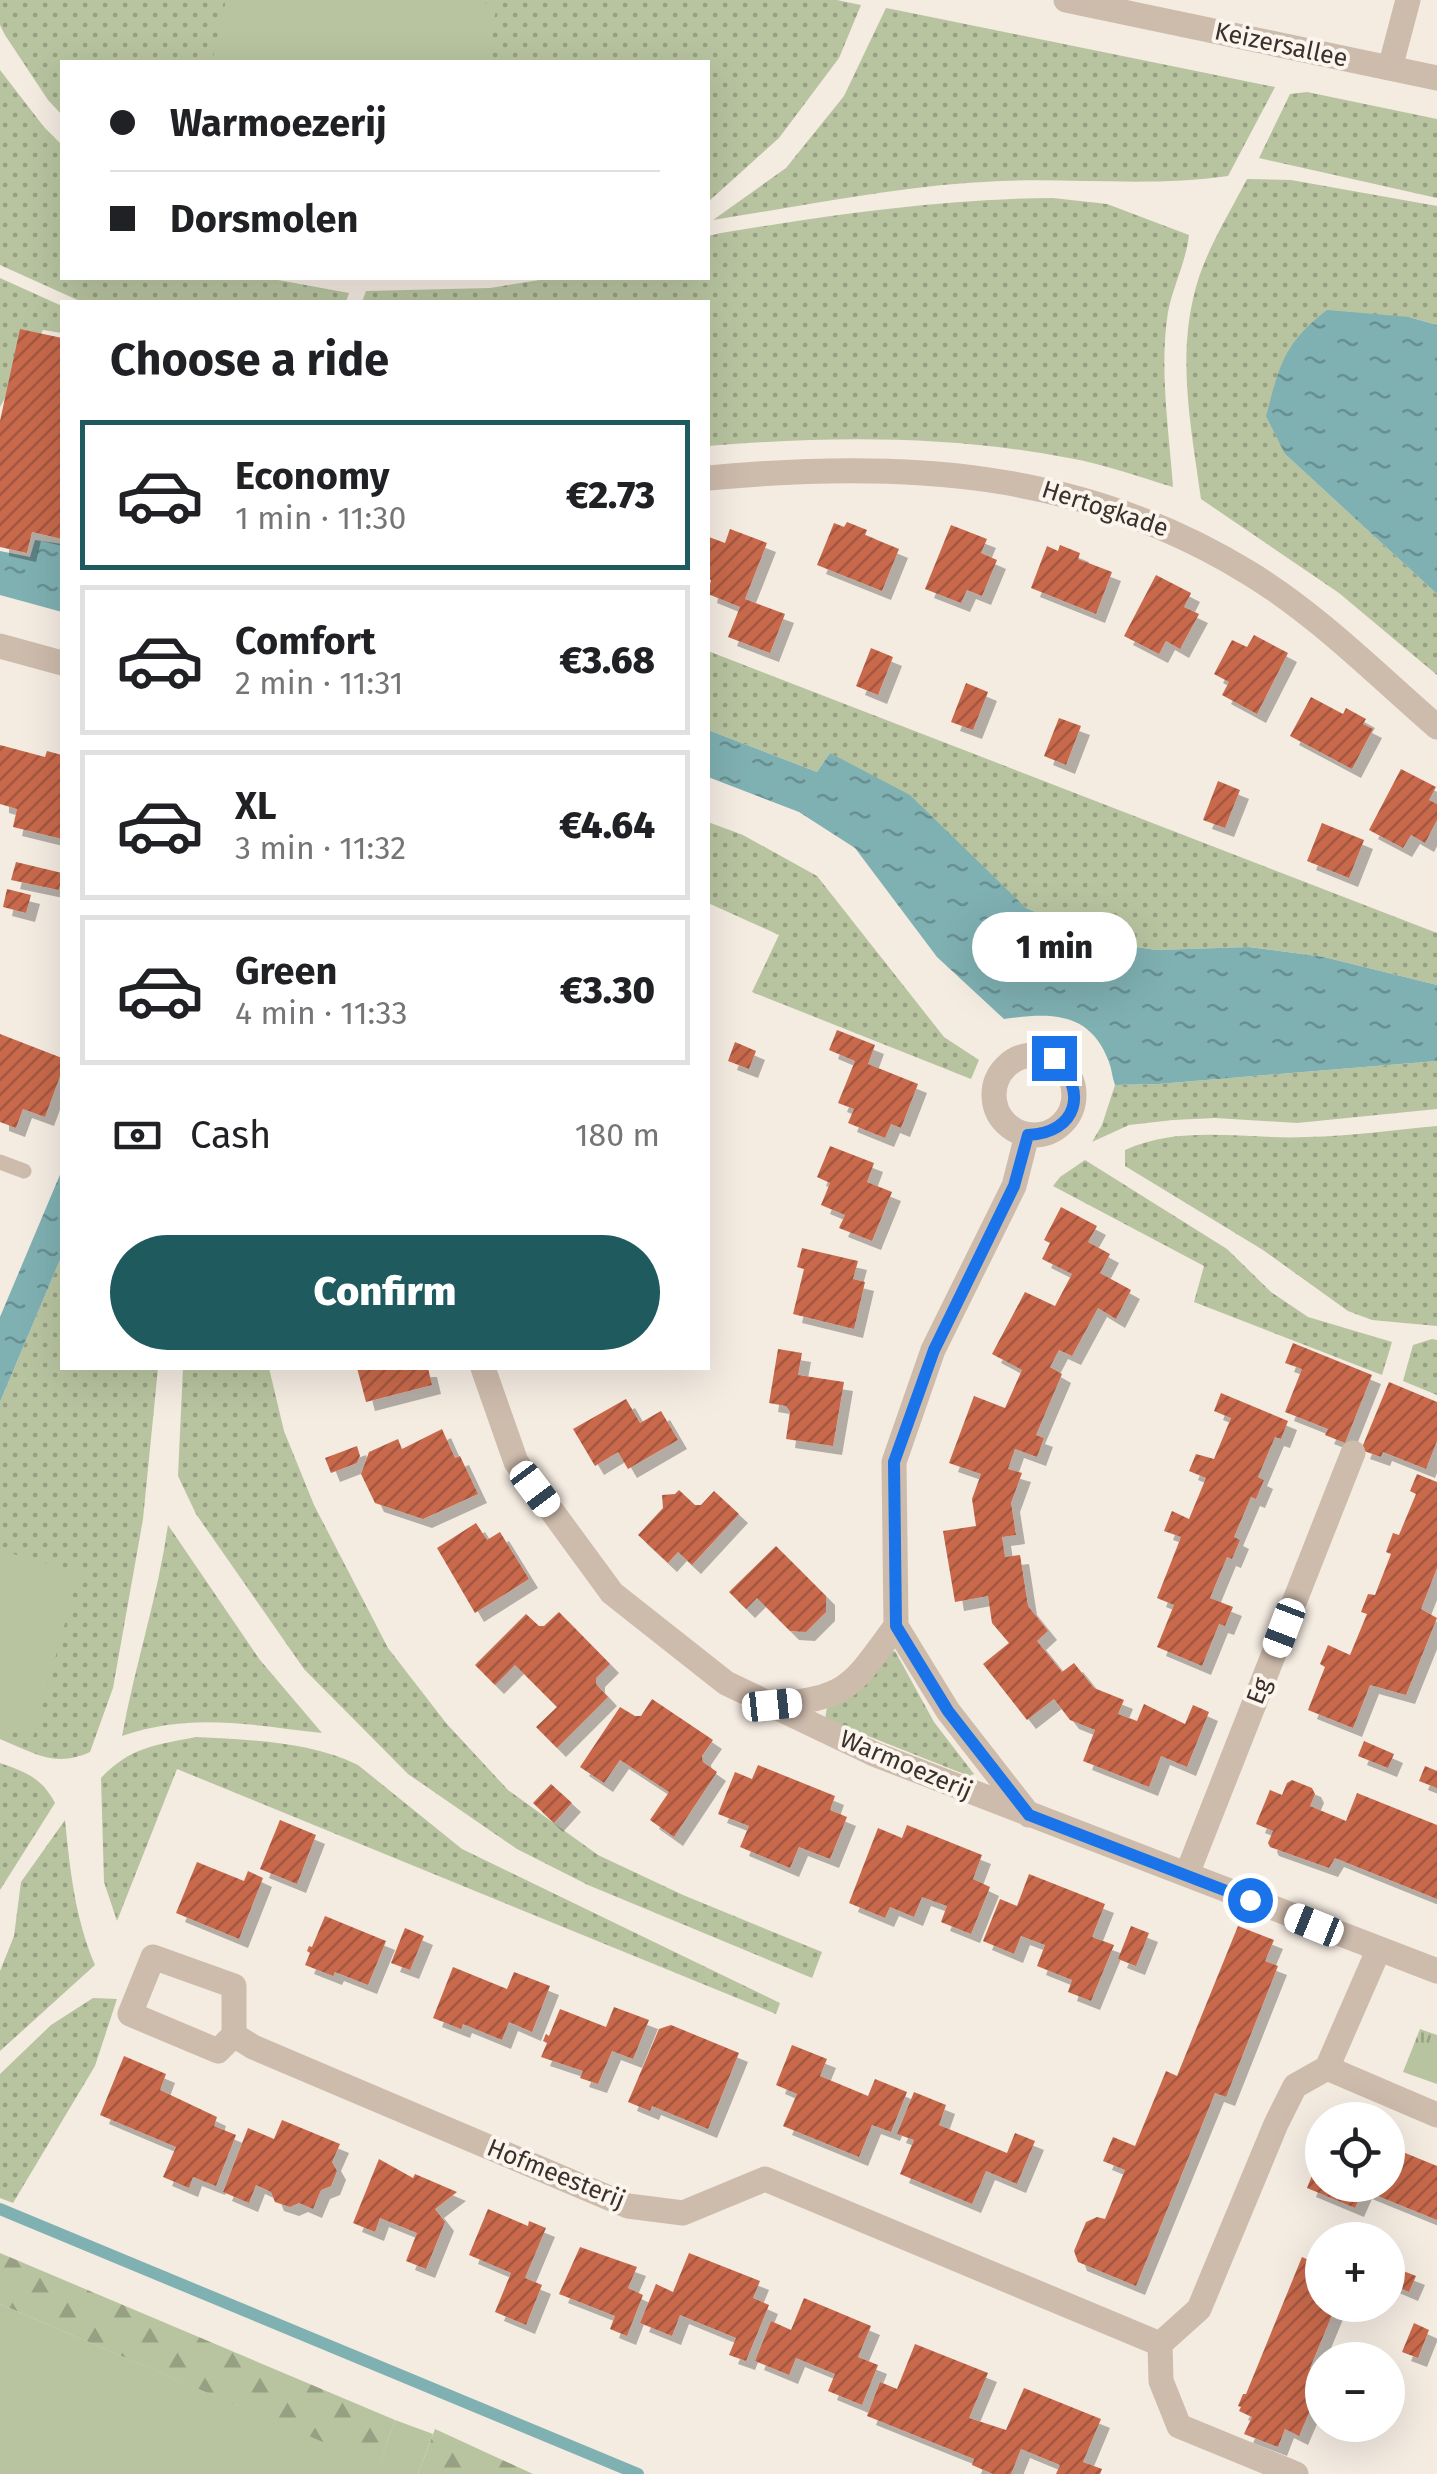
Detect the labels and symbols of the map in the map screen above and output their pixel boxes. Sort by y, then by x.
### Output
street label: Keizersallee [1212,16,1350,74]
street label: Hertogkade [1038,474,1172,544]
callout: 1 min [972,913,1136,983]
route end [1032,1036,1077,1081]
car [505,1456,565,1522]
car [1259,1595,1309,1661]
street label: Eg [1240,1674,1278,1708]
car [741,1687,803,1723]
street label: Warmoezerij [835,1724,977,1806]
route start [1228,1878,1273,1923]
car [1281,1900,1347,1950]
street label: Hofmeesterij [483,2133,629,2215]

